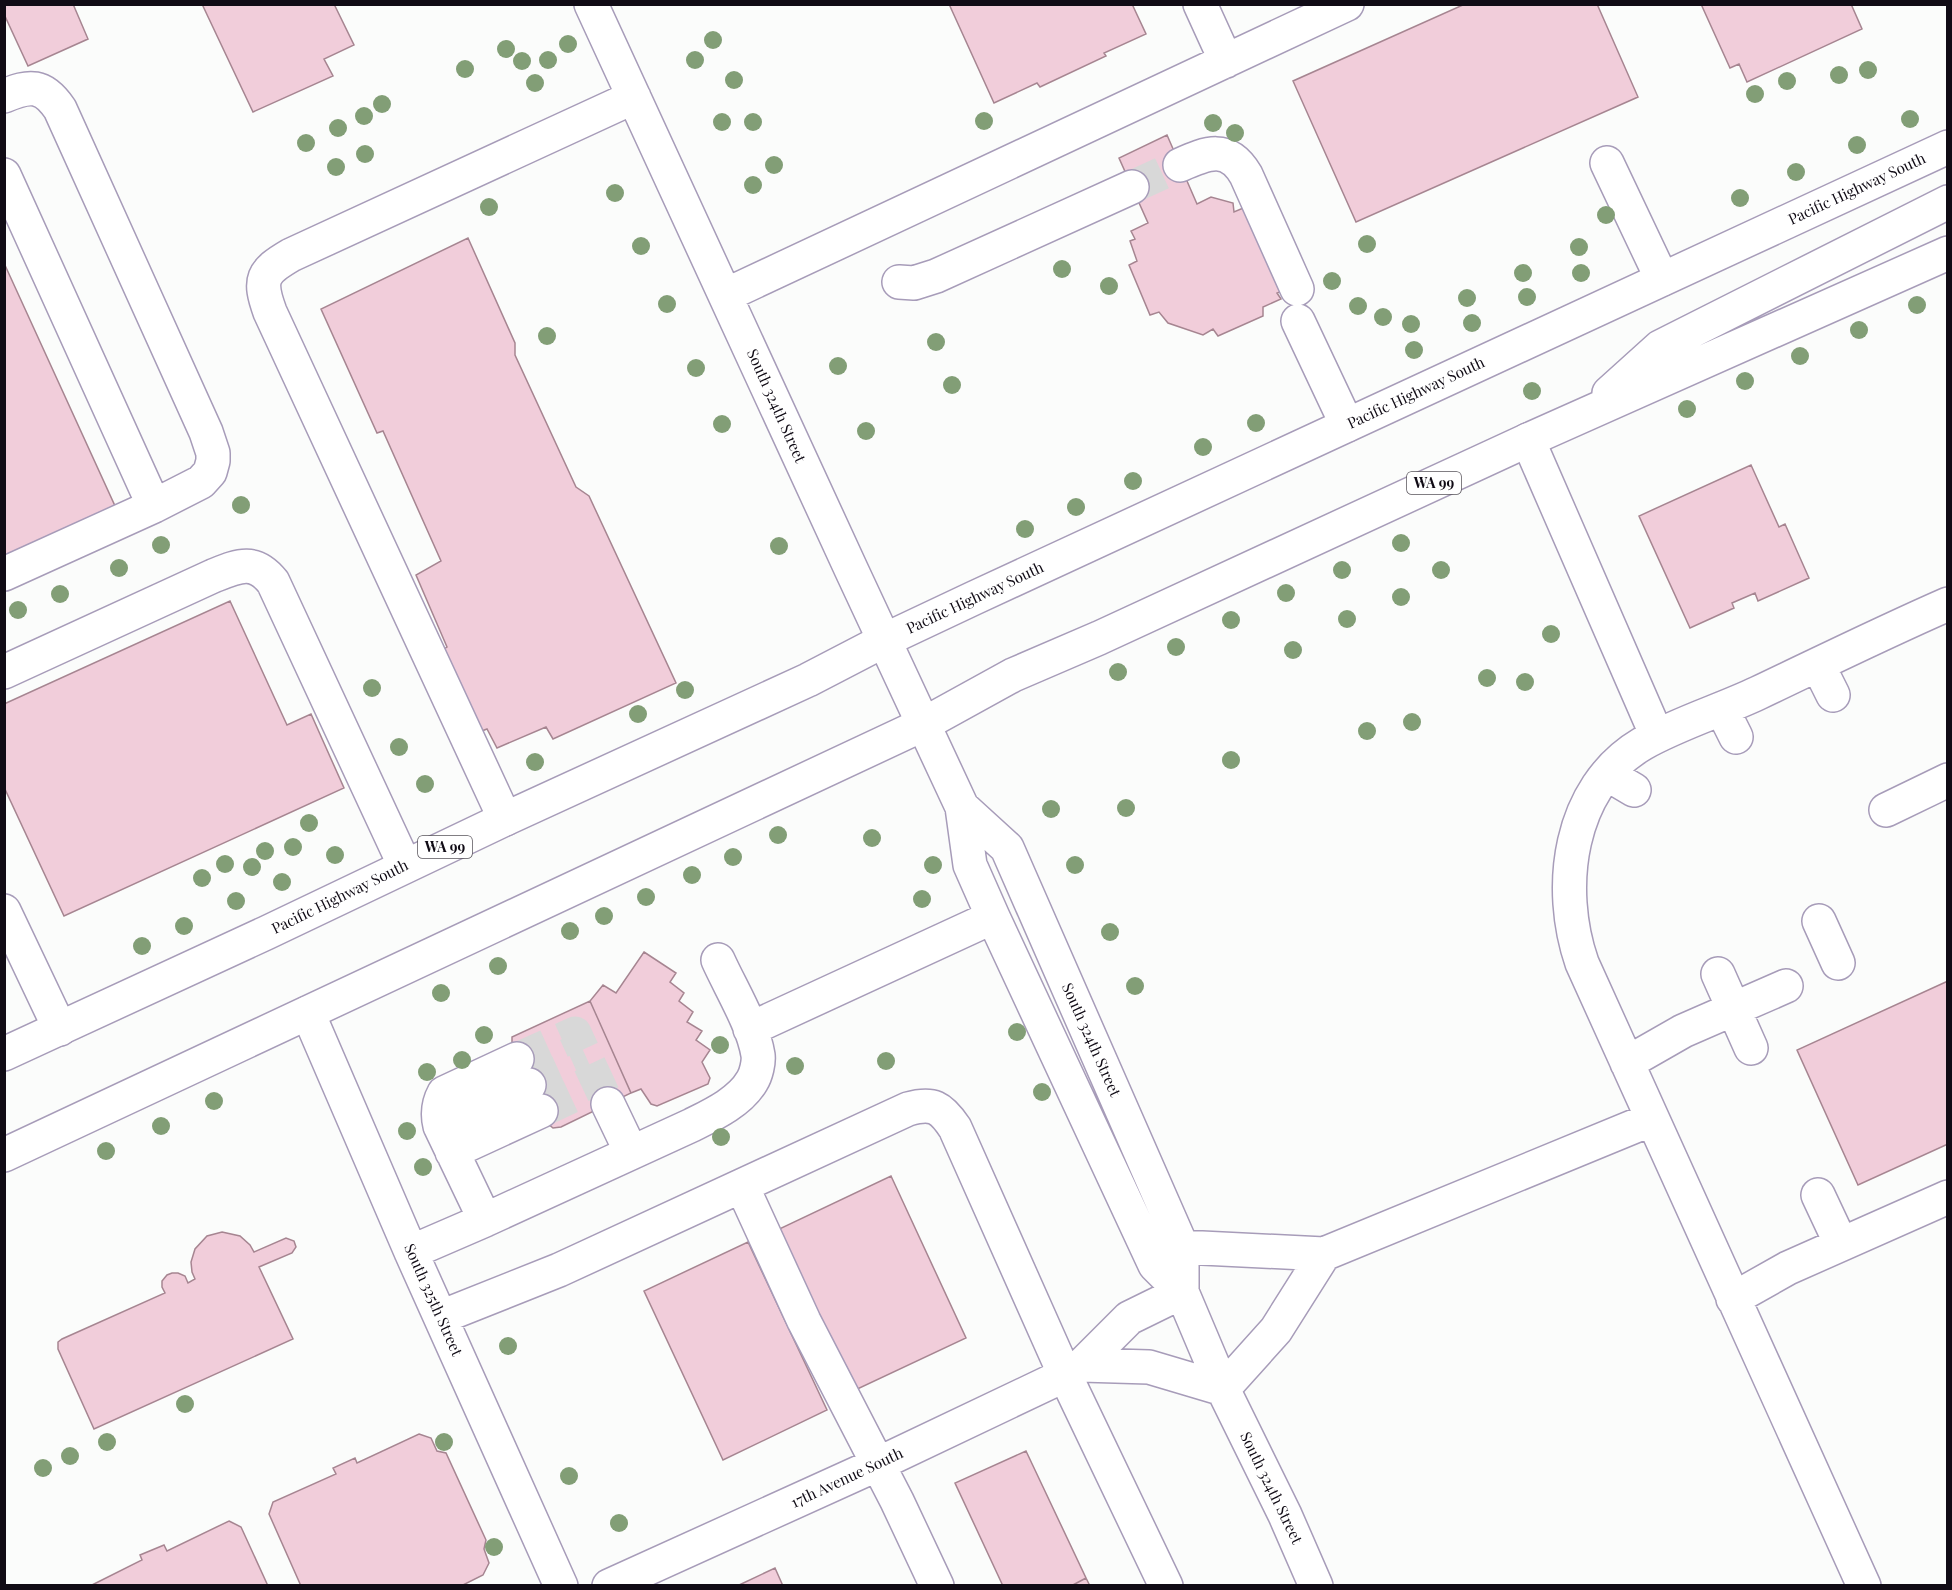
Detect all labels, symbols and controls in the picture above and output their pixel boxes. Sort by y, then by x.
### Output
street label: Pacific Highway South [1785,147,1929,229]
street label: South 324th Street [743,346,811,466]
street label: Pacific Highway South [1344,351,1488,433]
road number: WA 99 [1407,472,1461,494]
street label: Pacific Highway South [903,556,1047,638]
road number: WA 99 [418,836,472,858]
street label: Pacific Highway South [268,854,411,938]
street label: South 324th Street [1058,980,1126,1100]
street label: South 325th Street [400,1240,468,1360]
street label: South 324th Street [1236,1428,1308,1548]
street label: 17th Avenue South [787,1442,906,1512]

